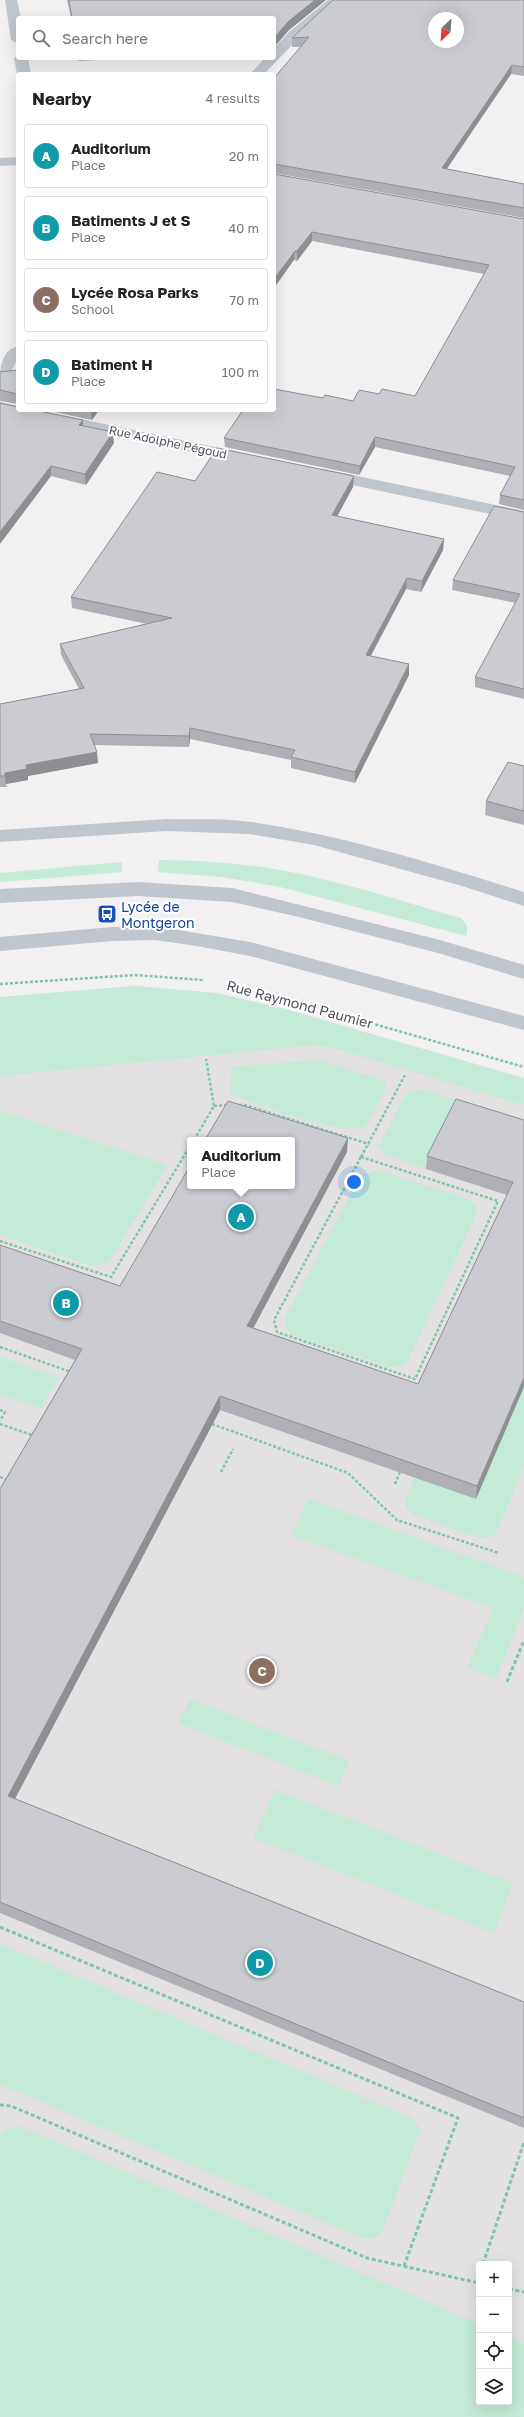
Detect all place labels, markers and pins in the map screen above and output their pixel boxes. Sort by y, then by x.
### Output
place label: Lycée de Montgeron [121,898,195,931]
bus stop icon: Lycée de Montgeron [96,903,118,925]
pin: A [228,1202,254,1232]
pin: B [53,1288,79,1318]
pin: C [249,1656,275,1686]
pin: D [247,1948,273,1978]

